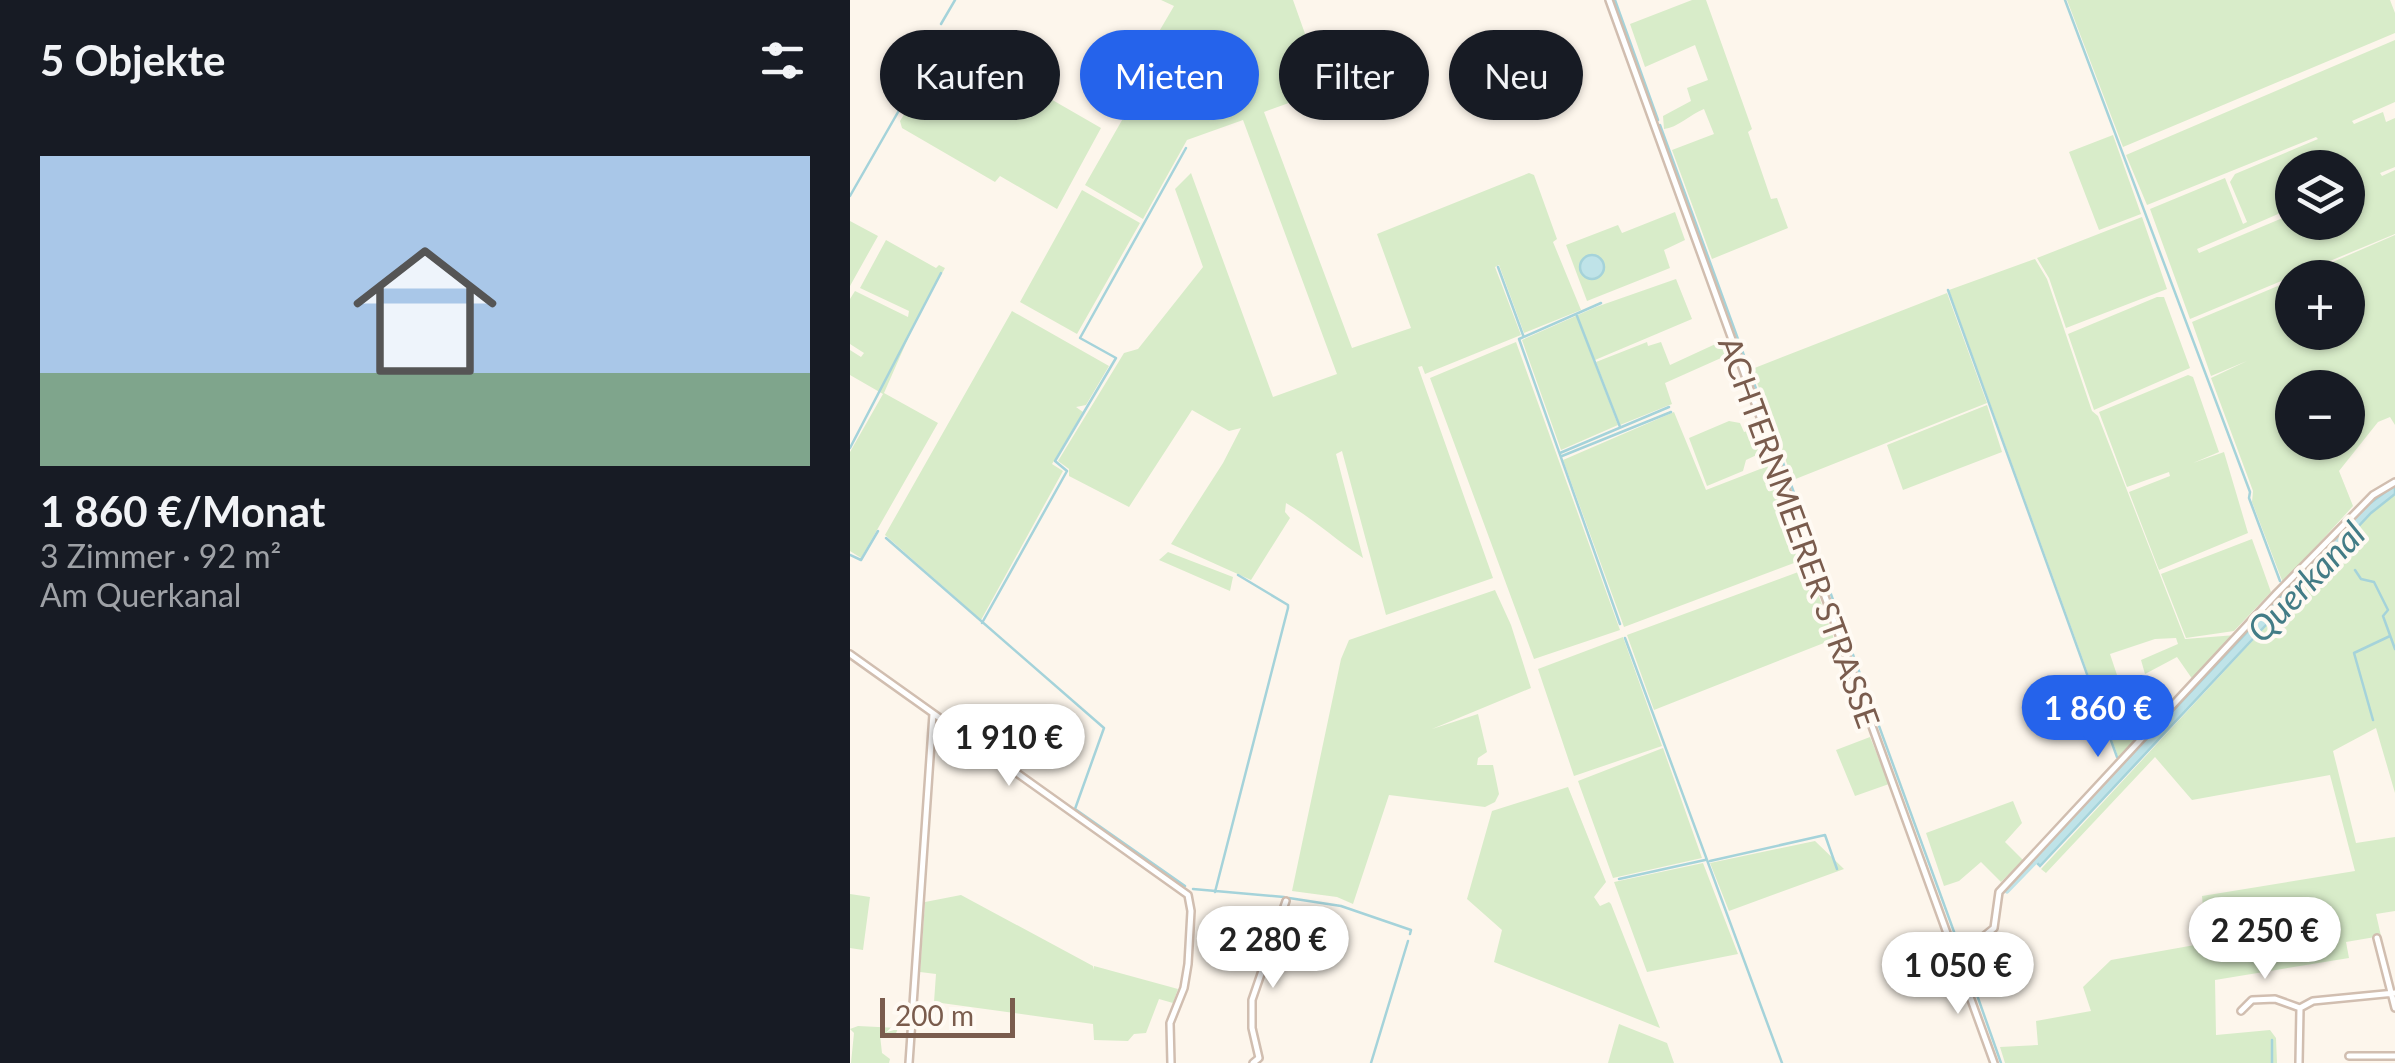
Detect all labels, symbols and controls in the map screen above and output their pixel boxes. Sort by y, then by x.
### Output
chip: Kaufen [880,30,1060,120]
chip: Mieten [1080,30,1259,120]
chip: Filter [1279,30,1429,120]
chip: Neu [1449,30,1583,120]
icon: filters [755,33,810,88]
text: 5 Objekte [40,35,225,85]
map controls [2275,150,2365,460]
button: layers [2275,150,2365,240]
icon: home [335,221,515,401]
button: + [2275,260,2365,350]
street label: ACHTERNMEERER STRASSE [1711,331,1889,733]
button: − [2275,370,2365,460]
text: 1 860 €/Monat [40,486,325,536]
water label: Querkanal [2237,512,2373,650]
text: 3 Zimmer · 92 m² [40,536,281,575]
text: Am Querkanal [40,575,241,614]
pin: 1 860 € [2006,675,2190,760]
text: 1 860 € [2044,688,2152,727]
pin: 1 910 € [917,704,1101,789]
text: 1 910 € [955,717,1063,756]
pin: 2 250 € [2173,897,2357,982]
pin: 2 280 € [1181,906,1365,991]
text: 2 250 € [2211,910,2319,949]
text: 2 280 € [1219,919,1327,958]
pin: 1 050 € [1866,932,2050,1017]
text: 1 050 € [1904,945,2012,984]
scale bar [880,993,1015,1038]
text: 200 m [895,998,974,1032]

